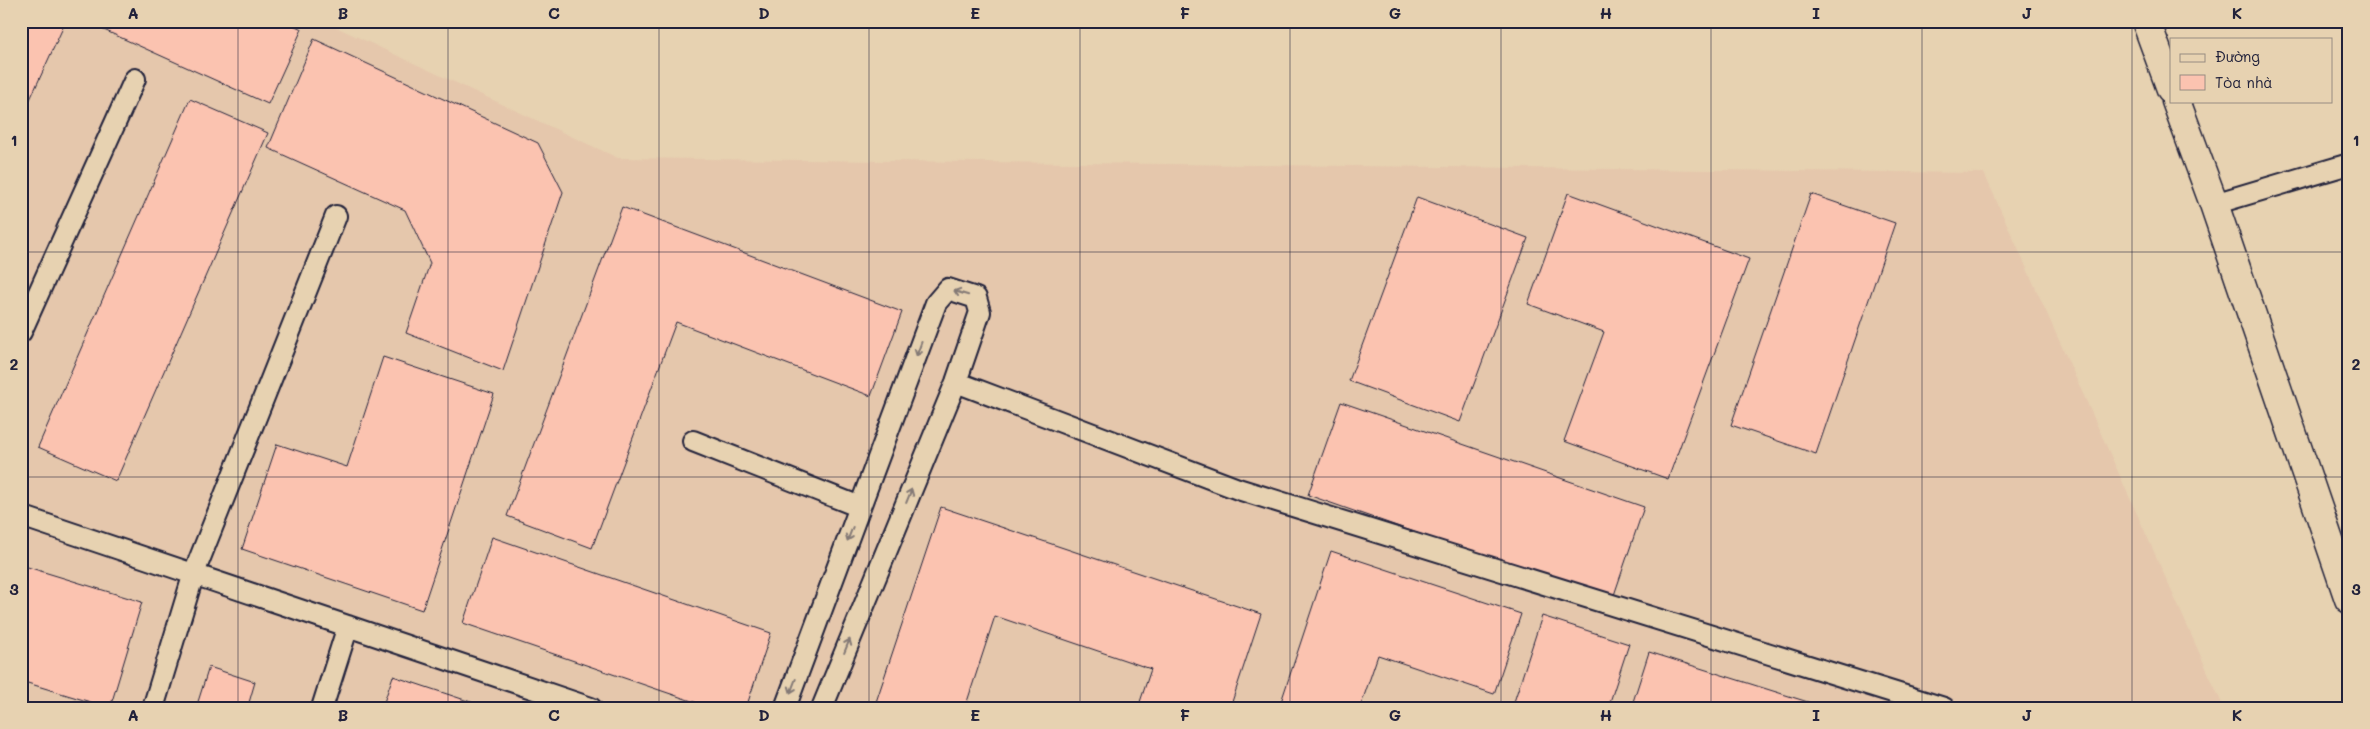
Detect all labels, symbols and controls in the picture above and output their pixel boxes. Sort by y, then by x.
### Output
text: A [127,2,139,23]
text: B [338,2,348,23]
text: C [548,2,560,23]
text: D [758,2,770,23]
text: E [970,2,980,23]
text: F [1180,2,1190,23]
text: G [1389,2,1401,23]
text: H [1600,2,1612,23]
text: I [1812,2,1820,23]
text: J [2022,2,2032,23]
text: K [2232,2,2242,23]
legend [2170,38,2332,102]
text: Đường [2215,46,2260,66]
text: Tòa nhà [2215,72,2273,92]
text: 1 [10,129,18,150]
text: 1 [2352,129,2360,150]
one-way arrow [953,288,969,298]
one-way arrow [914,340,923,356]
text: 2 [10,353,19,374]
text: 2 [2352,353,2361,374]
one-way arrow [905,489,914,504]
one-way arrow [845,525,854,541]
text: 3 [9,578,19,599]
text: 3 [2351,578,2361,599]
one-way arrow [844,639,853,654]
one-way arrow [788,678,797,693]
text: A [127,704,139,725]
text: B [338,704,348,725]
text: C [548,704,560,725]
text: D [758,704,770,725]
text: E [970,704,980,725]
text: F [1180,704,1190,725]
text: G [1389,704,1401,725]
text: H [1600,704,1612,725]
text: I [1812,704,1820,725]
text: J [2022,704,2032,725]
text: K [2232,704,2242,725]

